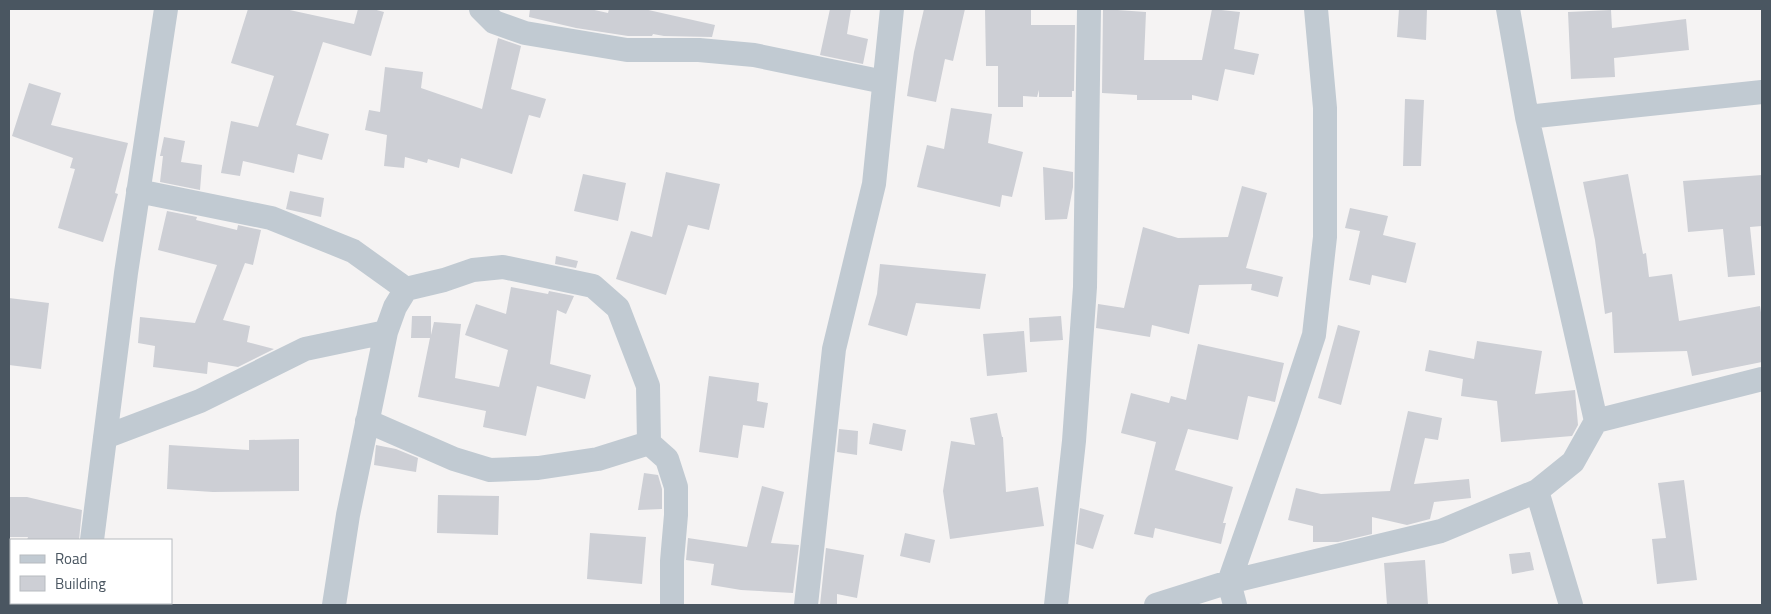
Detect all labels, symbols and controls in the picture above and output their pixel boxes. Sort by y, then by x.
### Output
legend [10,539,172,604]
text: Road [55,547,87,570]
text: Building [55,572,106,595]

